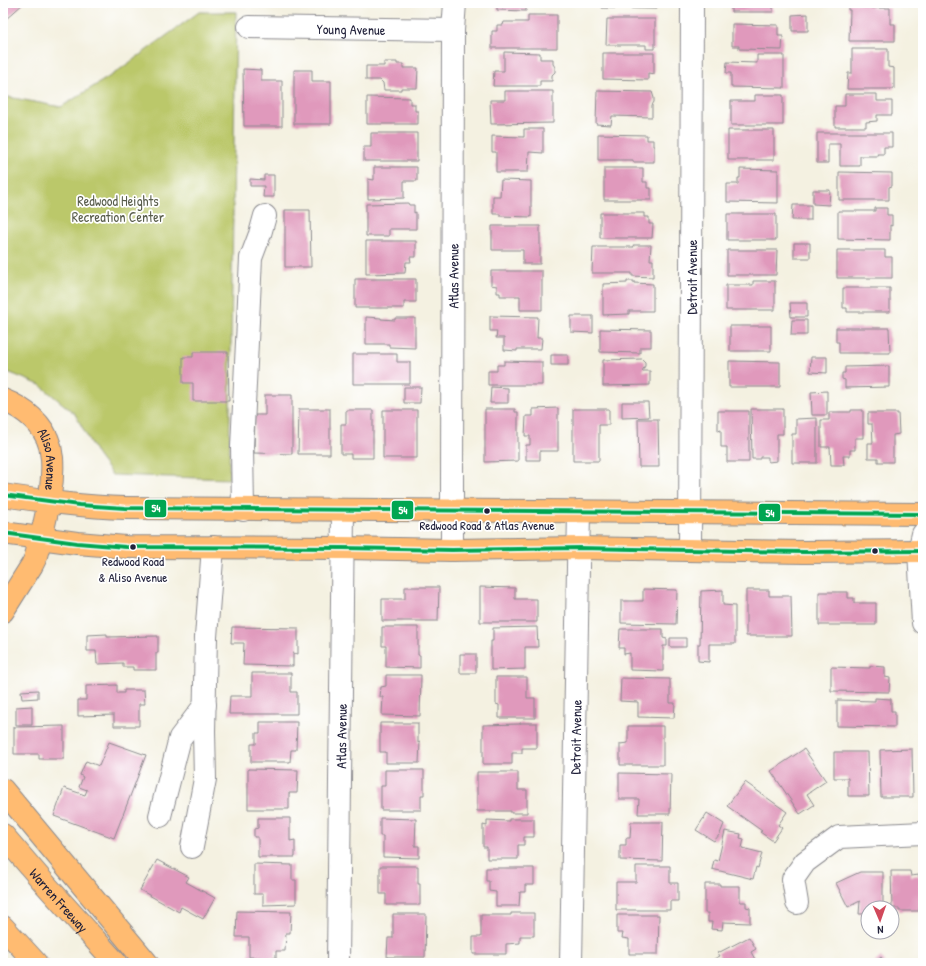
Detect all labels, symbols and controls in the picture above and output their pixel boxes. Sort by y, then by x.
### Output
street label: Young Avenue [316,18,386,39]
park label: Redwood Heights Recreation Center [72,191,165,226]
street label: Detroit Avenue [681,239,701,314]
street label: Atlas Avenue [443,243,462,309]
street label: Aliso Avenue [34,424,62,492]
line badge: 54 [144,499,167,518]
line badge: 54 [391,500,414,520]
text: 54 [152,501,160,515]
text: 54 [399,503,407,517]
line badge: 54 [758,503,781,522]
marker: Redwood Road & Atlas Avenue [482,506,492,516]
text: 54 [766,506,774,520]
place label: Redwood Road & Atlas Avenue [419,516,555,534]
marker: Redwood Road & Aliso Avenue [128,542,138,552]
unlabelled marker [870,546,880,556]
place label: Redwood Road & Aliso Avenue [99,552,167,586]
street label: Detroit Avenue [565,699,585,775]
street label: Atlas Avenue [331,703,350,769]
street label: Warren Freeway [26,864,93,937]
north arrow [860,900,900,940]
text: N [877,923,884,937]

